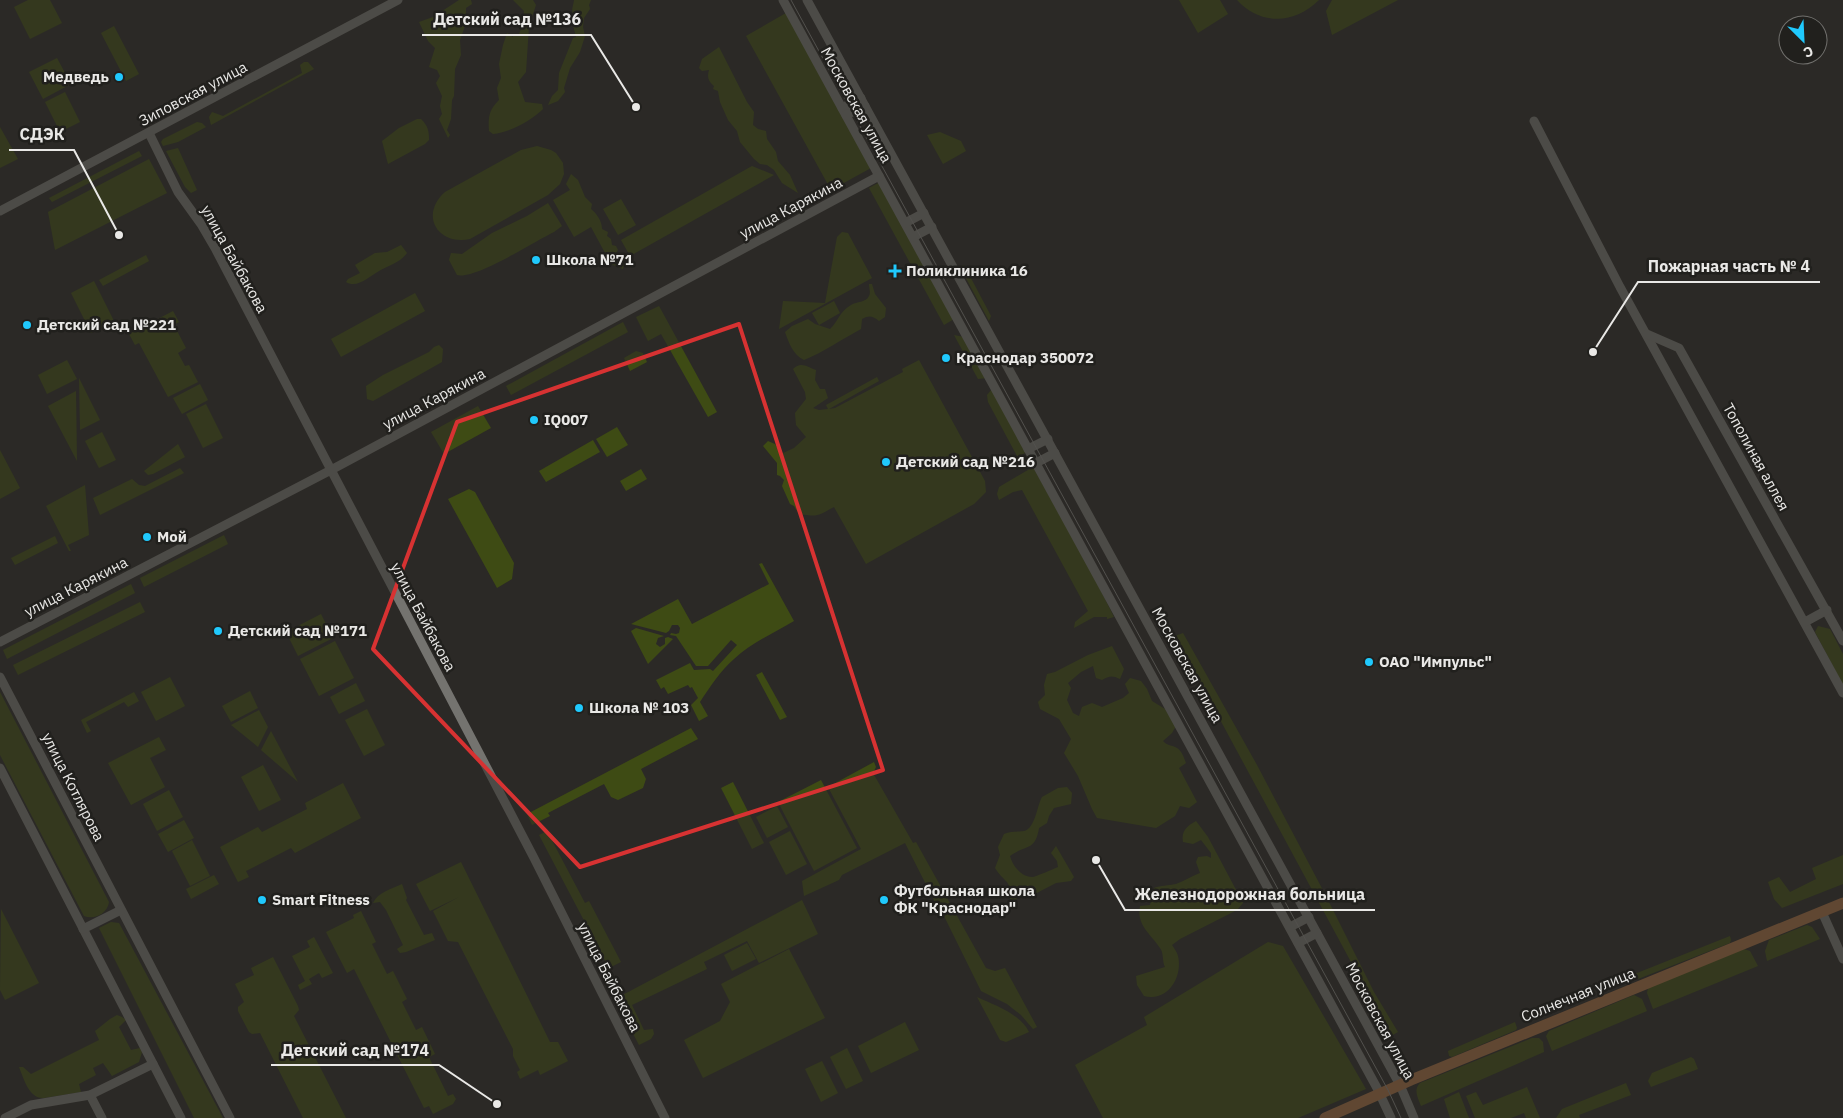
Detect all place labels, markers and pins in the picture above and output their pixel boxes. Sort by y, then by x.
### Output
callout: Детский сад №136 [422,4,591,35]
place label: Медведь [43,67,110,86]
marker: Медведь [113,71,125,83]
callout: СДЭК [9,119,74,150]
place label: Школа №71 [546,250,634,269]
callout: Пожарная часть № 4 [1638,251,1820,282]
marker: Школа №71 [530,254,542,266]
place label: Поликлиника 16 [906,261,1028,280]
marker: Поликлиника 16 [888,264,902,278]
place label: Детский сад №221 [37,315,176,334]
marker: Детский сад №221 [21,319,33,331]
place label: Краснодар 350072 [956,348,1094,367]
marker: Краснодар 350072 [940,352,952,364]
place label: IQ007 [544,410,588,429]
marker: IQ007 [528,414,540,426]
place label: Детский сад №216 [896,452,1035,471]
marker: Детский сад №216 [880,456,892,468]
place label: Мой [157,527,187,546]
marker: Мой [141,531,153,543]
place label: Детский сад №171 [228,621,367,640]
marker: Детский сад №171 [212,625,224,637]
place label: ОАО "Импульс" [1379,652,1492,671]
marker: ОАО "Импульс" [1363,656,1375,668]
place label: Школа № 103 [589,698,689,717]
marker: Школа № 103 [573,702,585,714]
callout: Железнодорожная больница [1125,879,1375,910]
place label: Футбольная школа ФК "Краснодар" [894,881,1036,917]
place label: Smart Fitness [272,890,370,909]
marker: Smart Fitness [256,894,268,906]
marker: Футбольная школа ФК "Краснодар" [878,894,890,906]
callout: Детский сад №174 [271,1034,439,1065]

